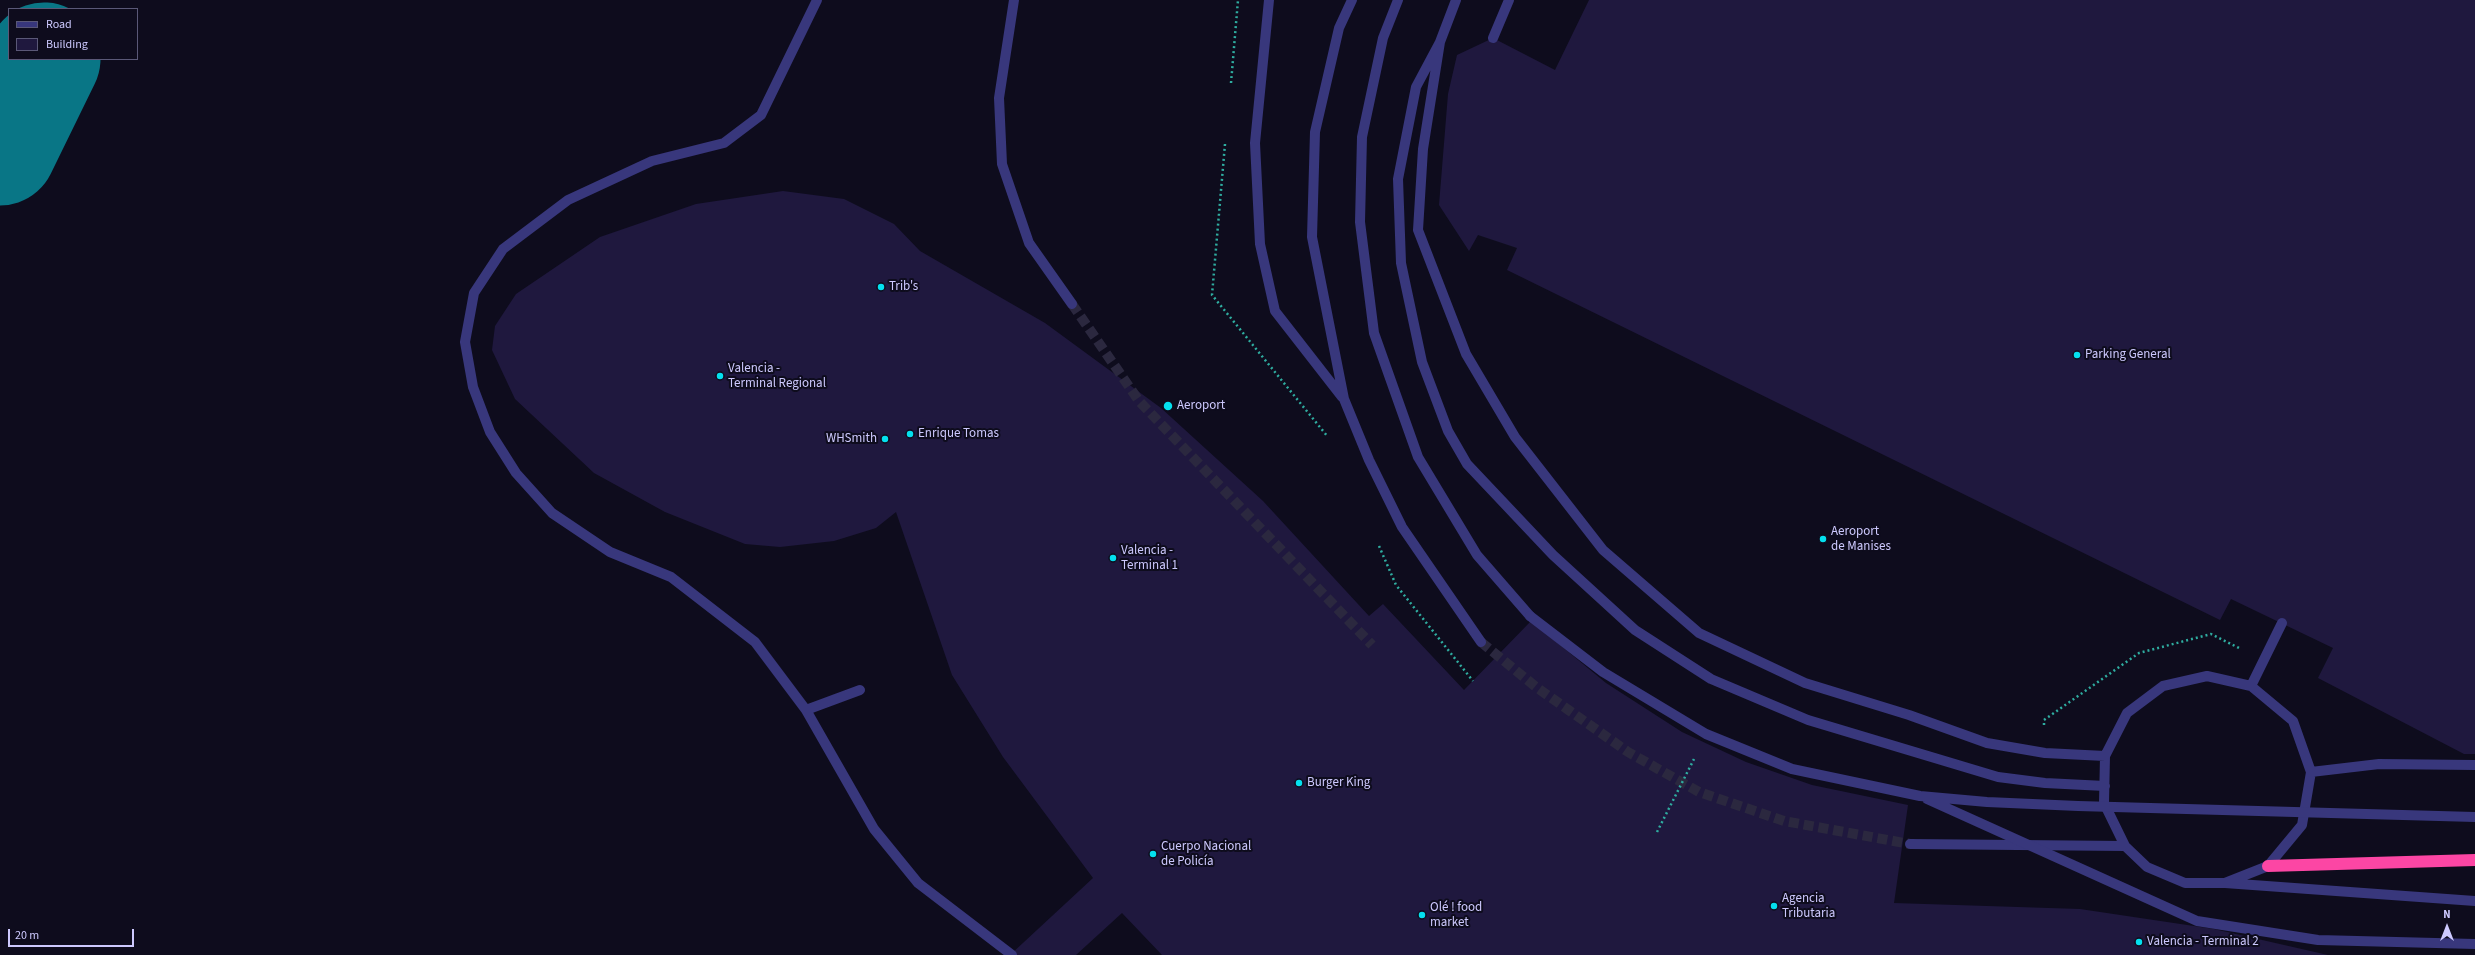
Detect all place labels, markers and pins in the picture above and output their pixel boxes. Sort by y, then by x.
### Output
place label: Trib's [889,279,918,295]
marker: Trib's [876,282,886,292]
place label: Parking General [2085,347,2171,363]
marker: Parking General [2072,350,2082,360]
place label: Valencia - Terminal Regional [728,361,826,392]
marker: Valencia - Terminal Regional [715,371,725,381]
place label: Aeroport [1177,398,1225,414]
marker: Aeroport [1162,400,1174,412]
place label: Enrique Tomas [918,426,999,442]
marker: Enrique Tomas [905,429,915,439]
place label: WHSmith [826,431,877,447]
marker: WHSmith [880,434,890,444]
place label: Aeroport de Manises [1831,524,1891,555]
marker: Aeroport de Manises [1818,534,1828,544]
place label: Valencia - Terminal 1 [1121,543,1178,574]
marker: Valencia - Terminal 1 [1108,553,1118,563]
place label: Burger King [1307,775,1370,791]
marker: Burger King [1294,778,1304,788]
place label: Cuerpo Nacional de Policía [1161,839,1251,870]
marker: Cuerpo Nacional de Policía [1148,849,1158,859]
place label: Agencia Tributaria [1782,891,1835,922]
place label: Olé ! food market [1430,900,1482,931]
marker: Agencia Tributaria [1769,901,1779,911]
marker: Olé ! food market [1417,910,1427,920]
place label: Valencia - Terminal 2 [2147,934,2259,950]
marker: Valencia - Terminal 2 [2134,937,2144,947]

